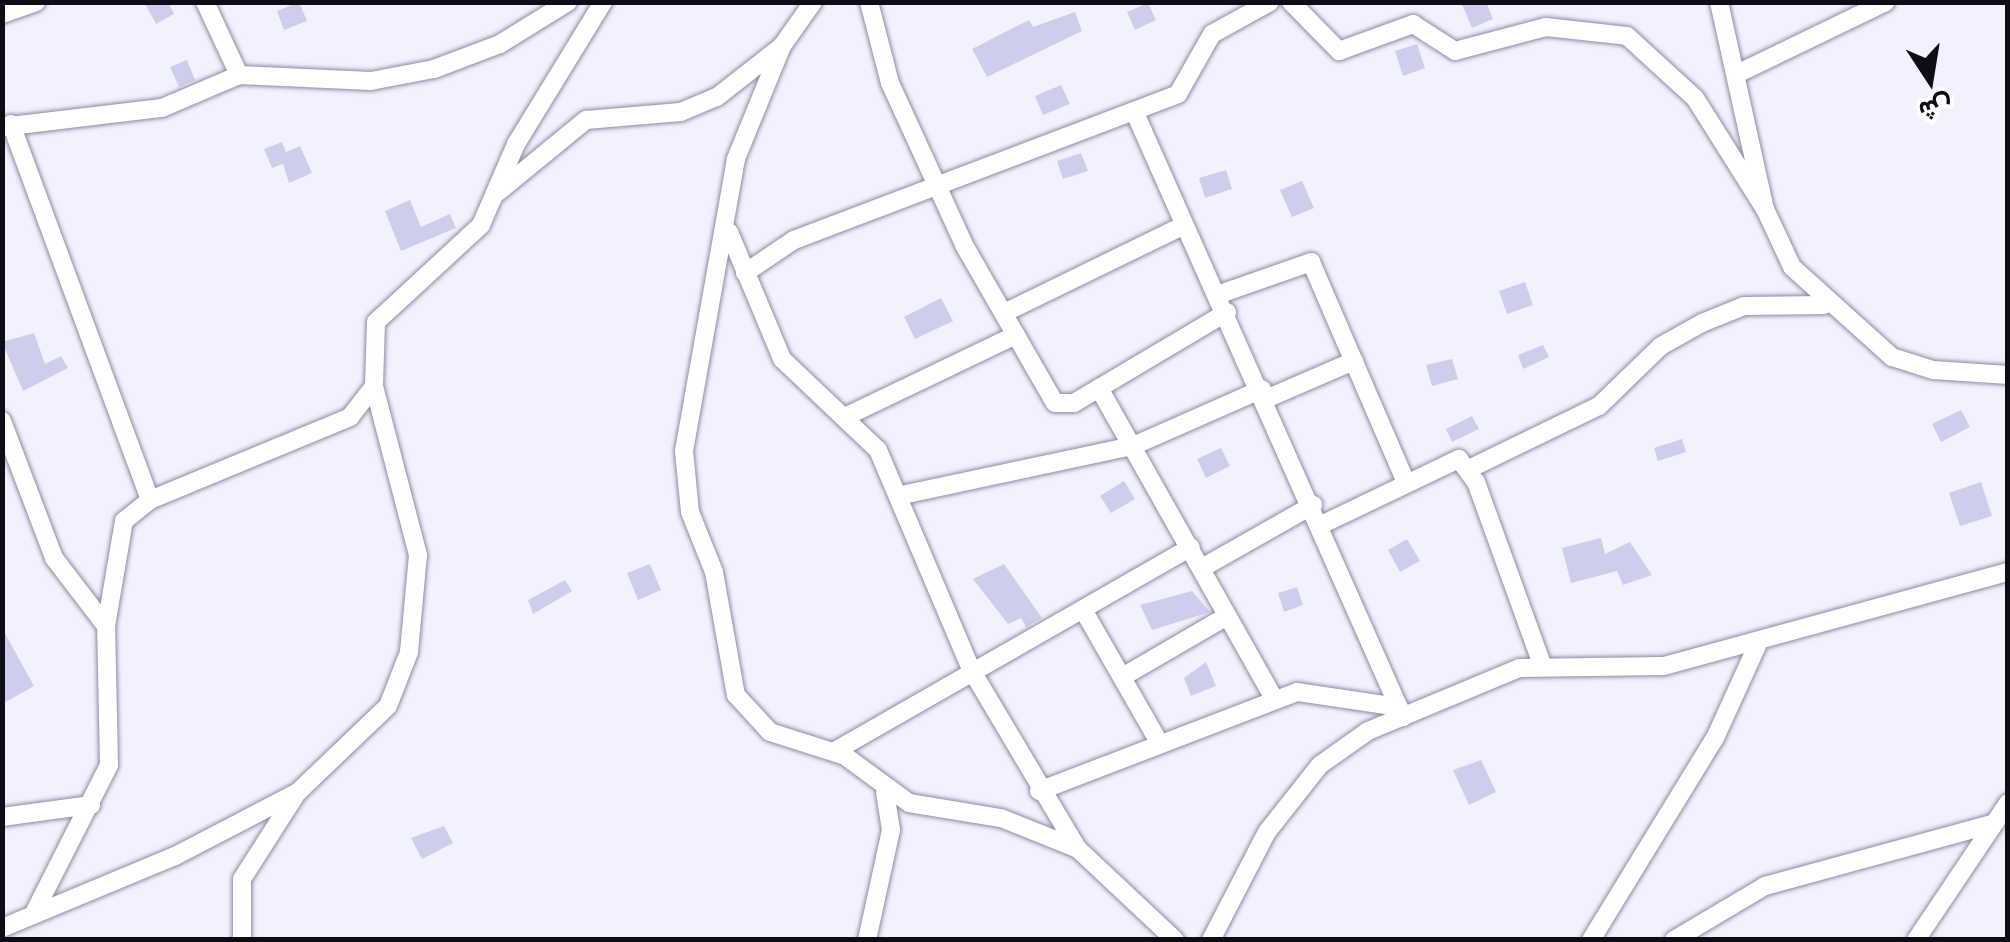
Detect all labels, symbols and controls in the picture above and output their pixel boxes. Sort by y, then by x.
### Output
north arrow [1880,30,1980,130]
text: ش [1916,90,1956,129]

